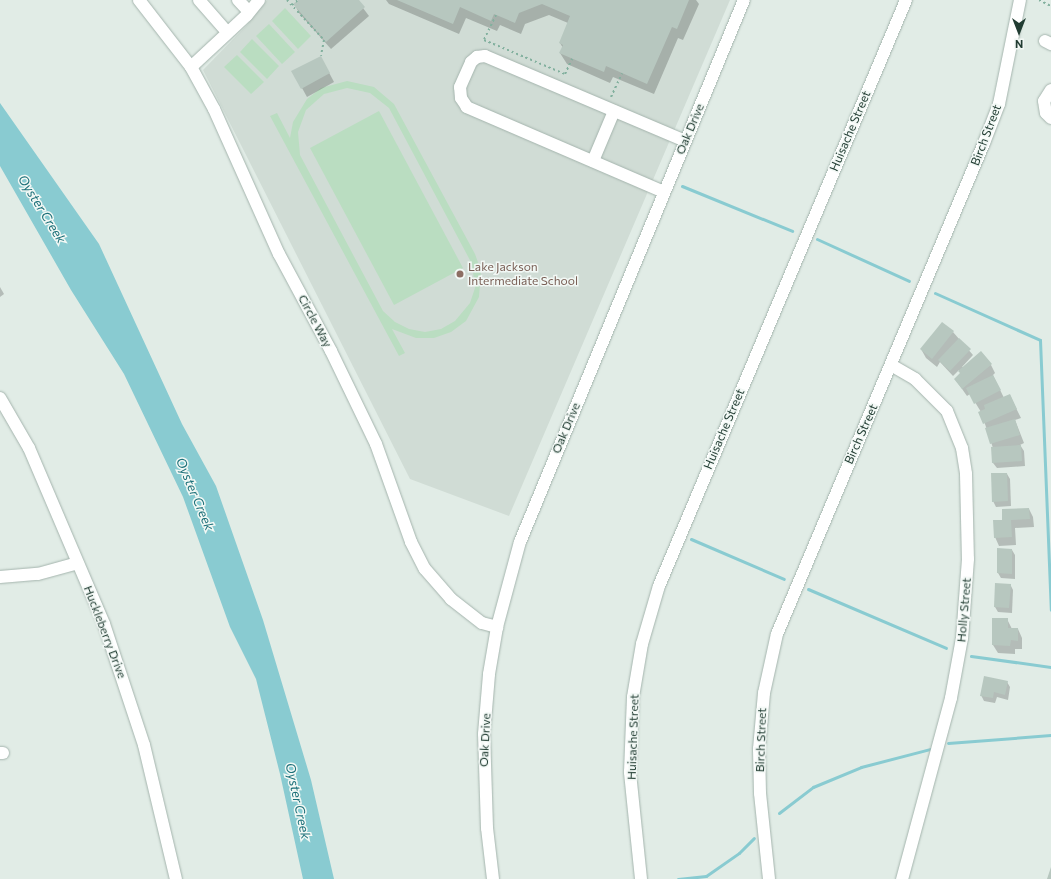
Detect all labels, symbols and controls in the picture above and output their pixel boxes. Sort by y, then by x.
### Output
north arrow [999,12,1039,52]
text: N [1015,38,1023,51]
street label: Huisache Street [827,89,873,173]
street label: Oak Drive [673,101,707,157]
street label: Birch Street [968,102,1004,168]
water label: Oyster Creek [15,172,69,246]
place label: Lake Jackson Intermediate School [468,260,578,288]
marker: Lake Jackson Intermediate School [455,269,465,279]
street label: Circle Way [295,292,335,350]
street label: Huisache Street [701,387,747,471]
street label: Oak Drive [549,400,583,456]
street label: Birch Street [841,402,881,466]
water label: Oyster Creek [173,455,217,533]
street label: Holly Street [954,577,974,643]
street label: Huckleberry Drive [81,584,129,680]
street label: Huisache Street [624,694,642,780]
street label: Birch Street [753,708,769,772]
street label: Oak Drive [476,713,494,767]
water label: Oyster Creek [282,761,314,841]

